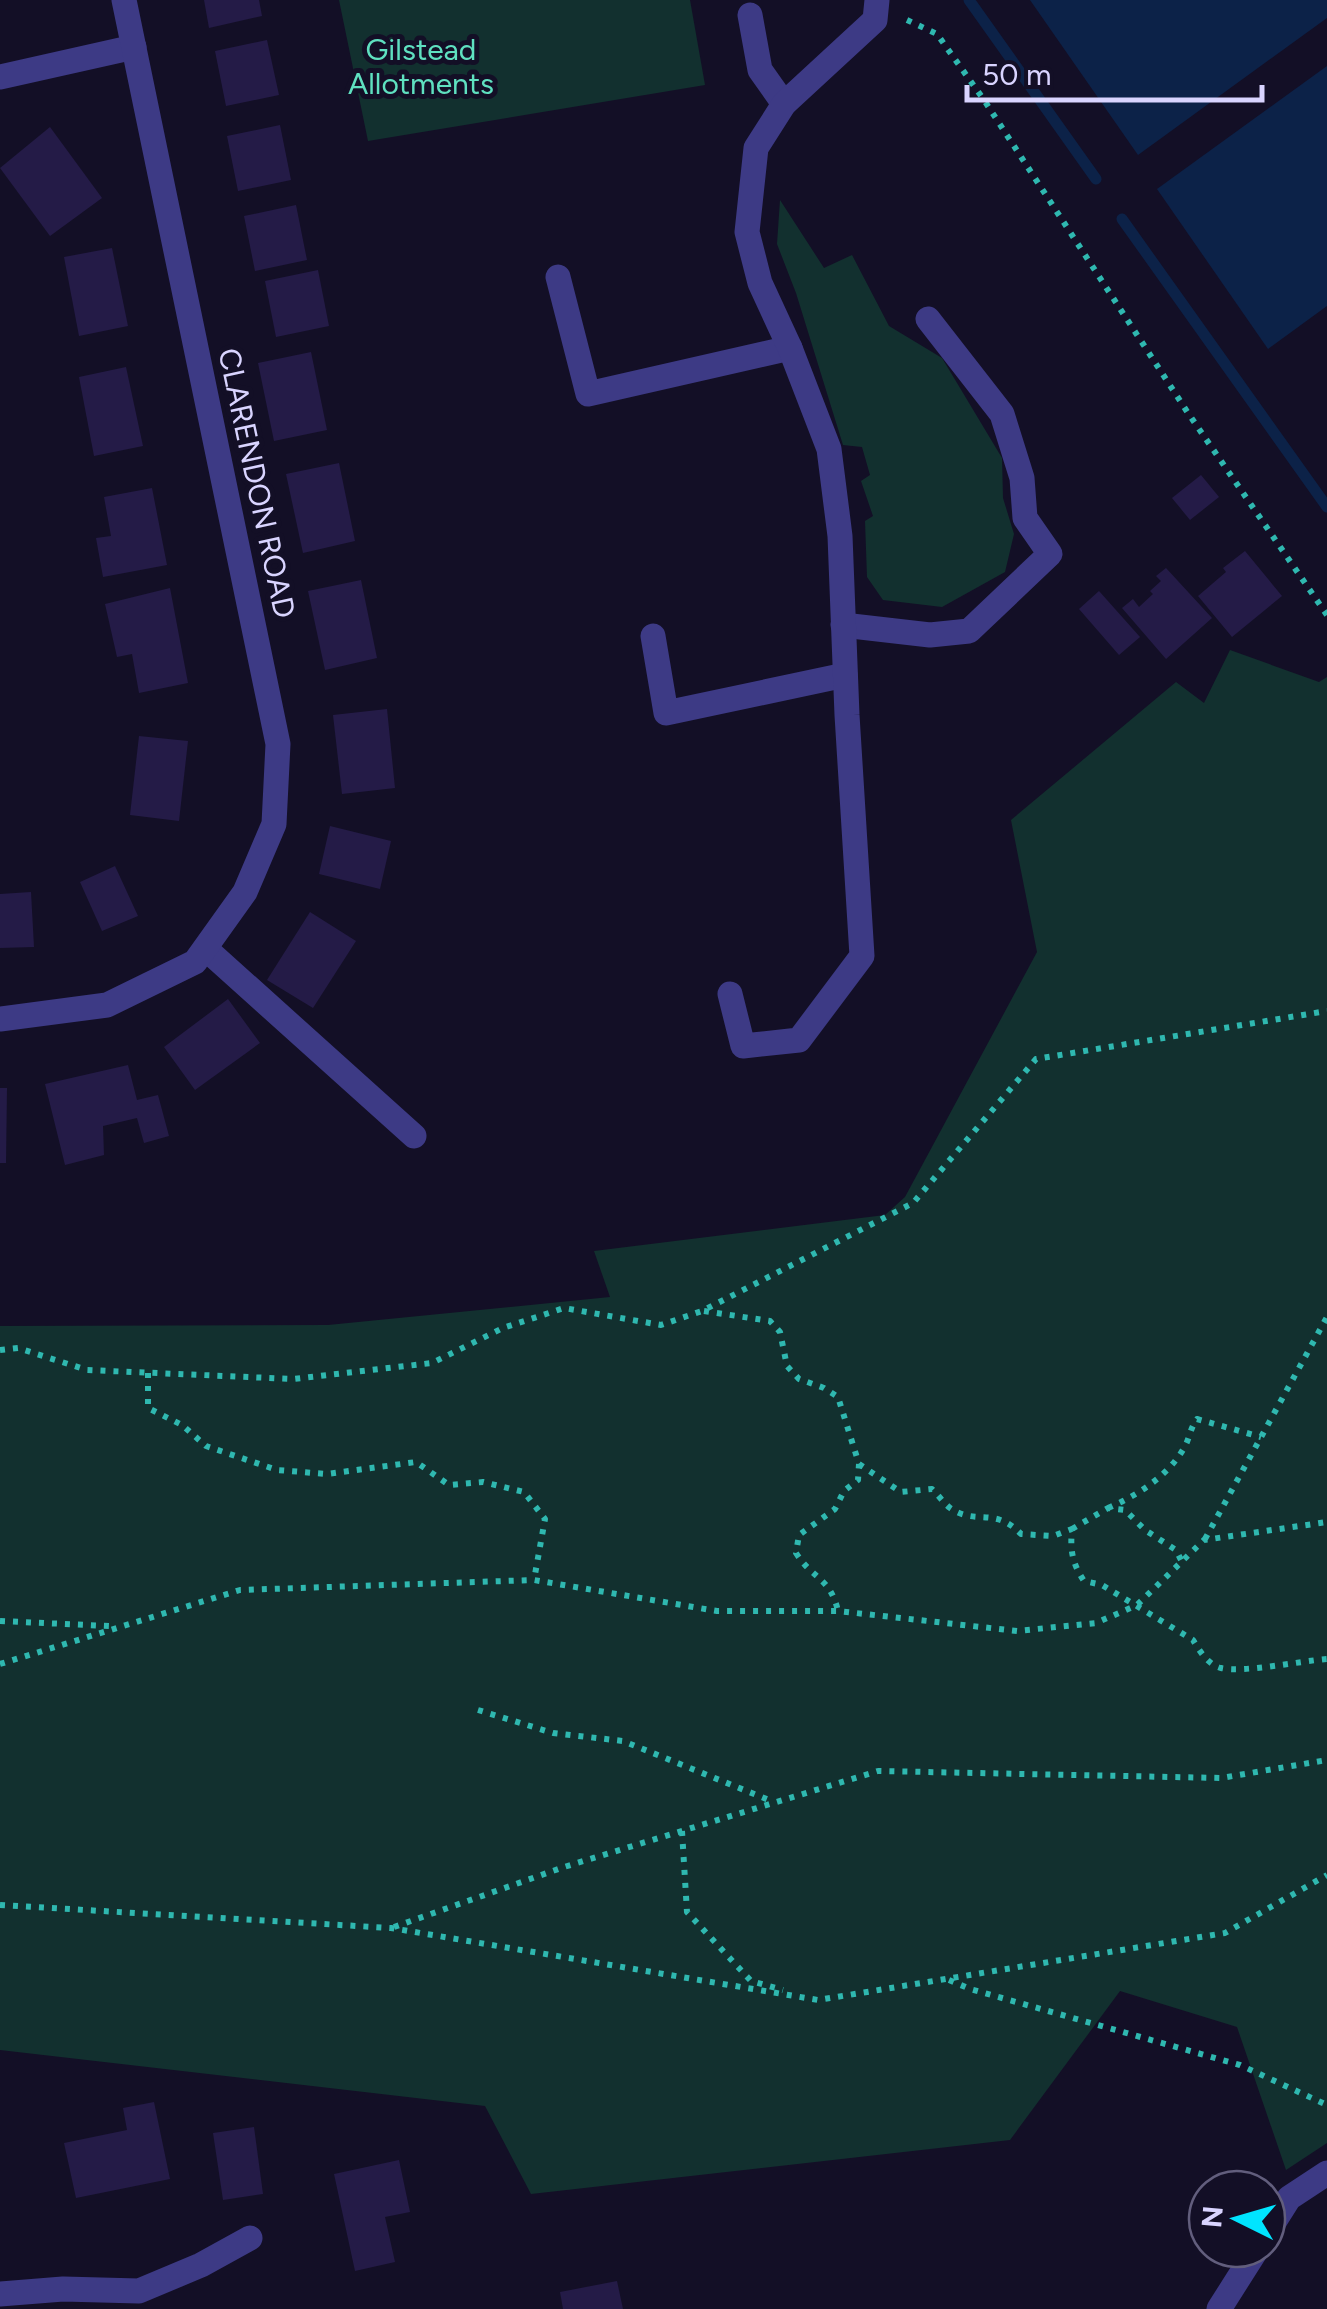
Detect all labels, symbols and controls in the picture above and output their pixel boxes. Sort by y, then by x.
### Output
park label: Gilstead Allotments [348,31,494,102]
scale bar [967,40,1262,102]
text: 50 m [982,56,1051,93]
street label: CLARENDON ROAD [210,345,304,621]
north arrow [1187,2169,1287,2269]
text: N [1194,2205,1230,2229]

